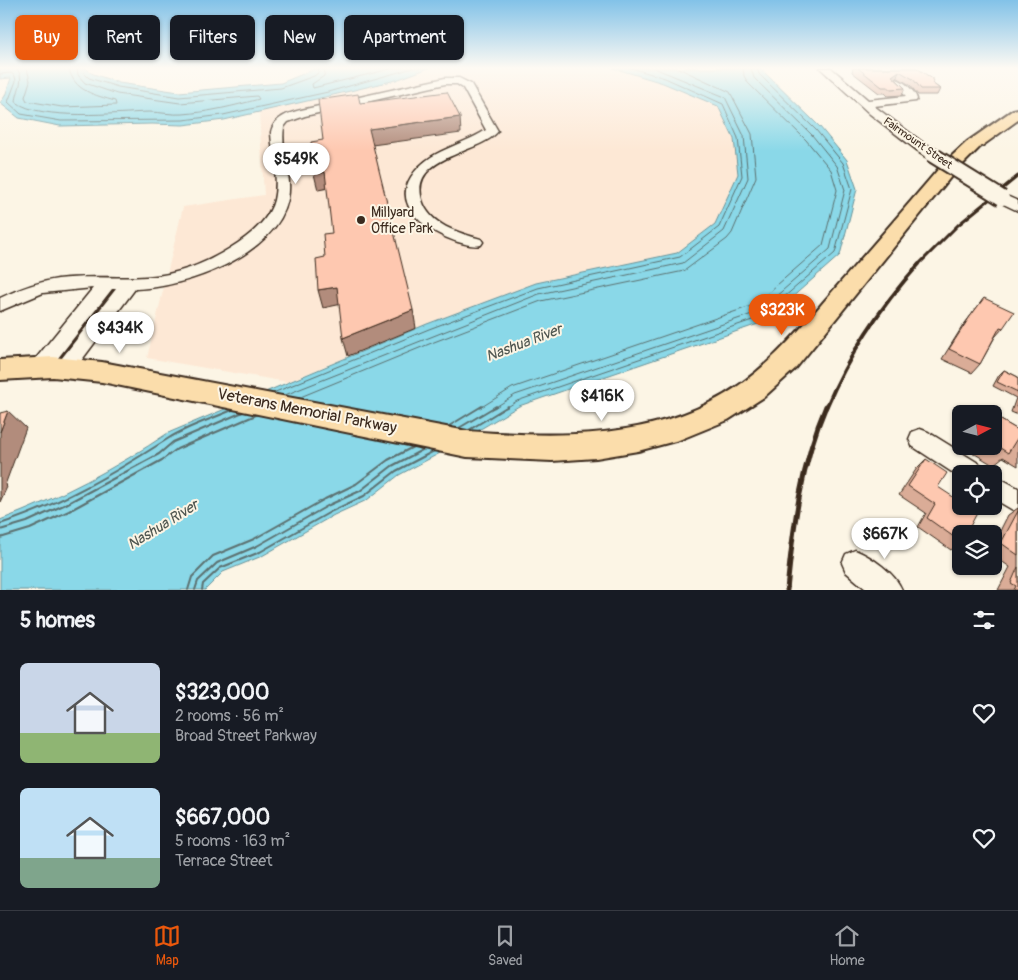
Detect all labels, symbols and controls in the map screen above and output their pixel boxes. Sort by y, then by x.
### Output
chip: Buy [15,15,78,60]
chip: Rent [88,15,160,60]
chip: Filters [170,15,255,60]
chip: New [265,15,334,60]
chip: Apartment [344,15,464,60]
street label: Fairmount Street [881,114,955,172]
pin: $549K [261,142,331,185]
text: $549K [274,149,318,169]
place label: Millyard Office Park [371,204,433,237]
marker: Millyard Office Park [355,214,367,226]
pin: $323K [747,294,817,336]
text: $323K [760,300,804,320]
pin: $434K [85,312,155,354]
text: $434K [97,318,143,338]
water label: Nashua River [483,319,566,366]
pin: $416K [567,380,637,422]
street label: Veterans Memorial Parkway [216,384,399,438]
text: $416K [580,386,624,406]
north arrow [952,405,1002,455]
map controls [952,405,1002,575]
button: locate [952,465,1002,515]
water label: Nashua River [124,495,203,554]
pin: $667K [850,518,920,560]
text: $667K [862,524,908,544]
button: layers [952,525,1002,575]
icon: filters [970,606,998,634]
text: 5 homes [20,607,95,634]
text: $323,000 [175,679,269,706]
icon: home [60,683,120,743]
icon: heart [970,699,998,727]
text: 2 rooms · 56 m² [175,706,284,726]
text: Broad Street Parkway [175,726,317,746]
text: $667,000 [175,804,270,831]
icon: home [60,808,120,868]
icon: heart [970,824,998,852]
text: 5 rooms · 163 m² [175,831,290,851]
text: Terrace Street [175,851,273,871]
tab: Map [153,922,181,969]
tab: Saved [488,922,523,969]
tab: Home [829,922,865,969]

